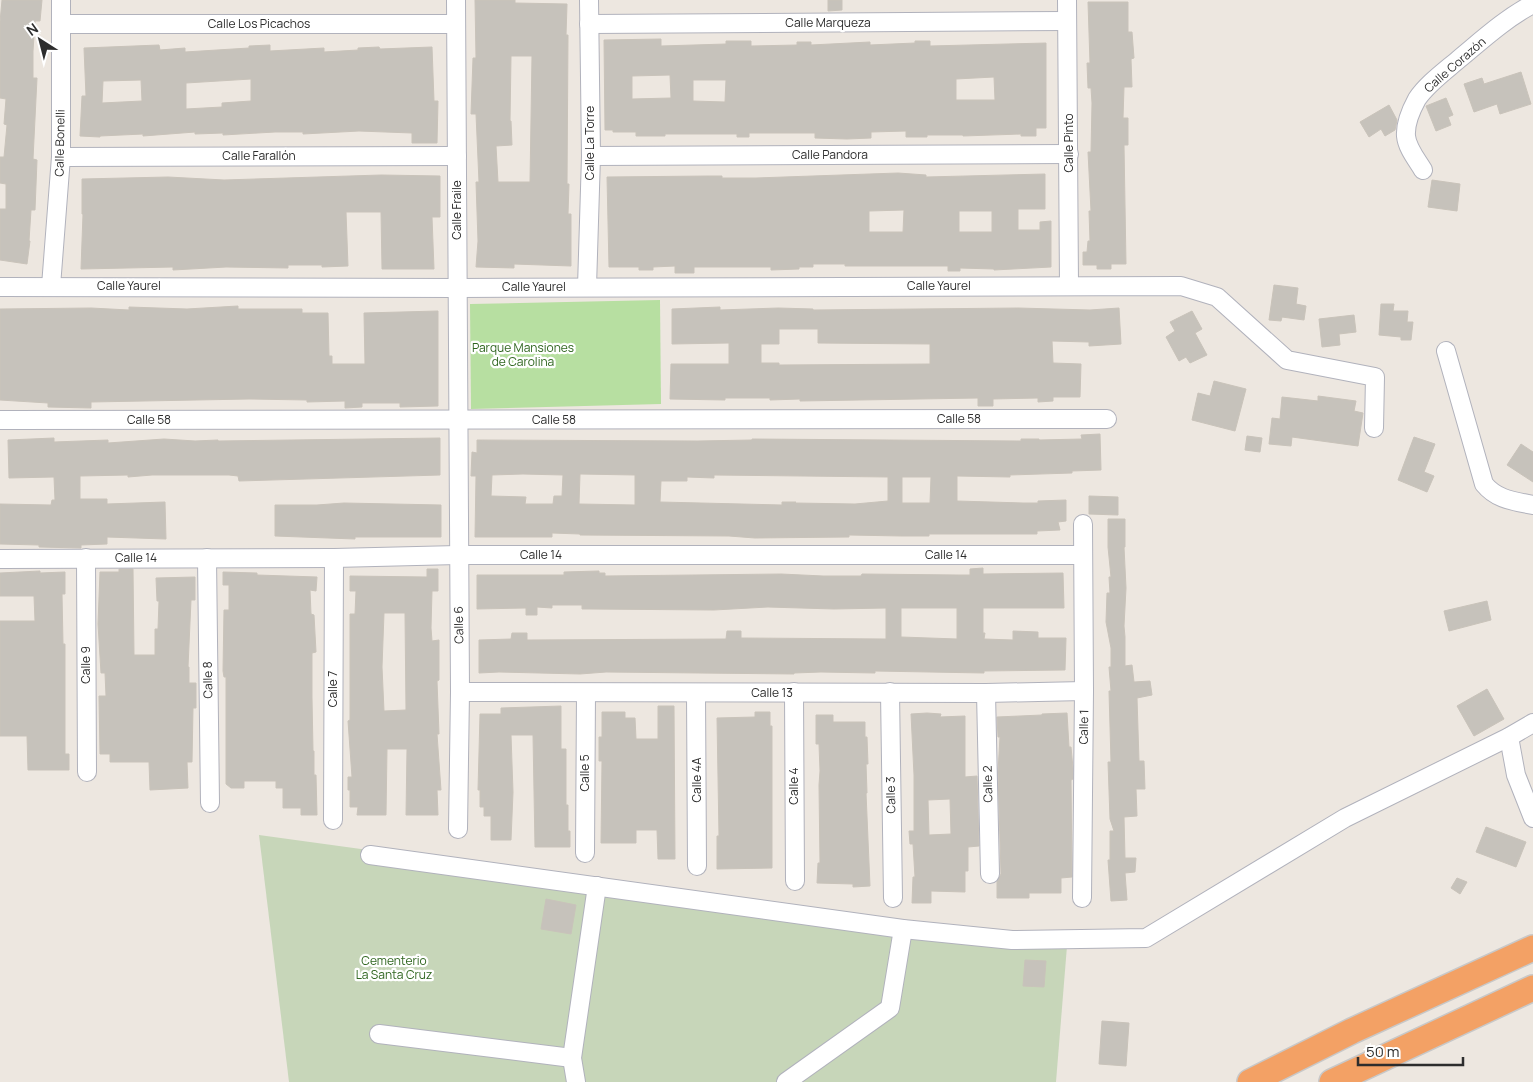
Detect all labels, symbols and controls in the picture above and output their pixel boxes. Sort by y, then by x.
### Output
street label: Calle Marqueza [785,14,871,31]
north arrow [15,15,65,65]
street label: Calle Los Picachos [208,15,310,32]
text: N [22,18,42,40]
street label: Calle Corazón [1420,33,1489,96]
street label: Calle La Torre [581,106,598,180]
street label: Calle Bonelli [50,109,69,177]
street label: Calle Pinto [1060,113,1077,173]
street label: Calle Pandora [792,146,868,163]
street label: Calle Farallón [222,147,296,164]
street label: Calle Fraile [448,180,465,240]
street label: Calle Yaurel [97,277,161,294]
street label: Calle Yaurel [907,277,971,294]
street label: Calle Yaurel [502,278,566,295]
park label: Parque Mansiones de Carolina [472,339,574,370]
street label: Calle 58 [937,410,981,427]
street label: Calle 58 [127,411,171,428]
street label: Calle 58 [532,411,576,428]
street label: Calle 14 [520,546,562,563]
street label: Calle 14 [925,546,967,563]
street label: Calle 14 [115,549,157,566]
street label: Calle 6 [450,606,467,644]
street label: Calle 9 [77,646,94,684]
street label: Calle 8 [199,661,216,699]
street label: Calle 7 [324,671,341,707]
street label: Calle 13 [751,684,793,701]
street label: Calle 1 [1075,709,1092,745]
street label: Calle 5 [576,754,593,792]
street label: Calle 4A [688,757,705,803]
street label: Calle 2 [979,765,996,803]
street label: Calle 4 [785,767,802,805]
street label: Calle 3 [882,776,899,814]
park label: Cementerio La Santa Cruz [356,952,432,983]
scale bar [1358,1034,1463,1066]
text: 50 m [1366,1041,1400,1062]

